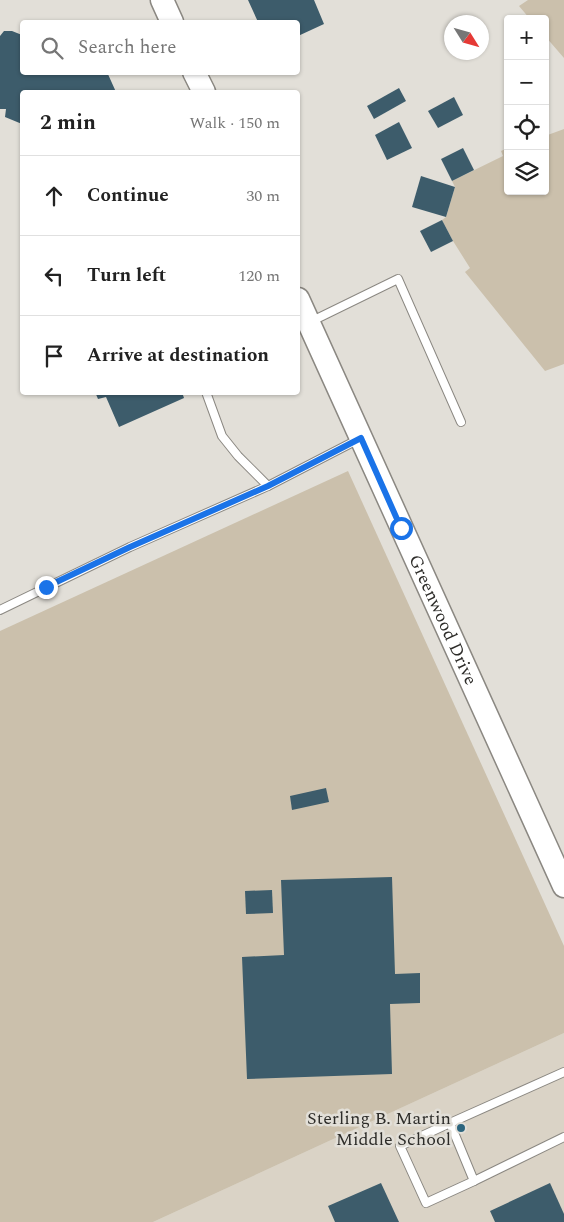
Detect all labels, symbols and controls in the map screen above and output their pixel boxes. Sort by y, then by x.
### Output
north arrow [444,15,489,60]
map controls [504,15,549,195]
button: + [504,15,549,60]
search box [20,20,300,75]
text: Search here [78,33,177,62]
icon: search [38,34,66,62]
button: − [504,60,549,105]
button: locate [504,105,549,150]
text: 2 min [40,107,96,139]
text: Walk · 150 m [189,111,280,135]
button: layers [504,150,549,195]
text: Continue [87,181,169,210]
icon: ahead [40,182,68,210]
text: 30 m [246,184,280,208]
text: Turn left [87,261,166,290]
icon: left [40,262,68,290]
text: 120 m [238,264,280,288]
text: Arrive at destination [87,341,269,370]
icon: arrive [40,342,68,370]
route start [390,517,413,540]
street label: Greenwood Drive [402,550,485,689]
route end [35,576,58,599]
place label: Sterling B. Martin Middle School [307,1105,451,1153]
marker: Sterling B. Martin Middle School [455,1122,467,1134]

